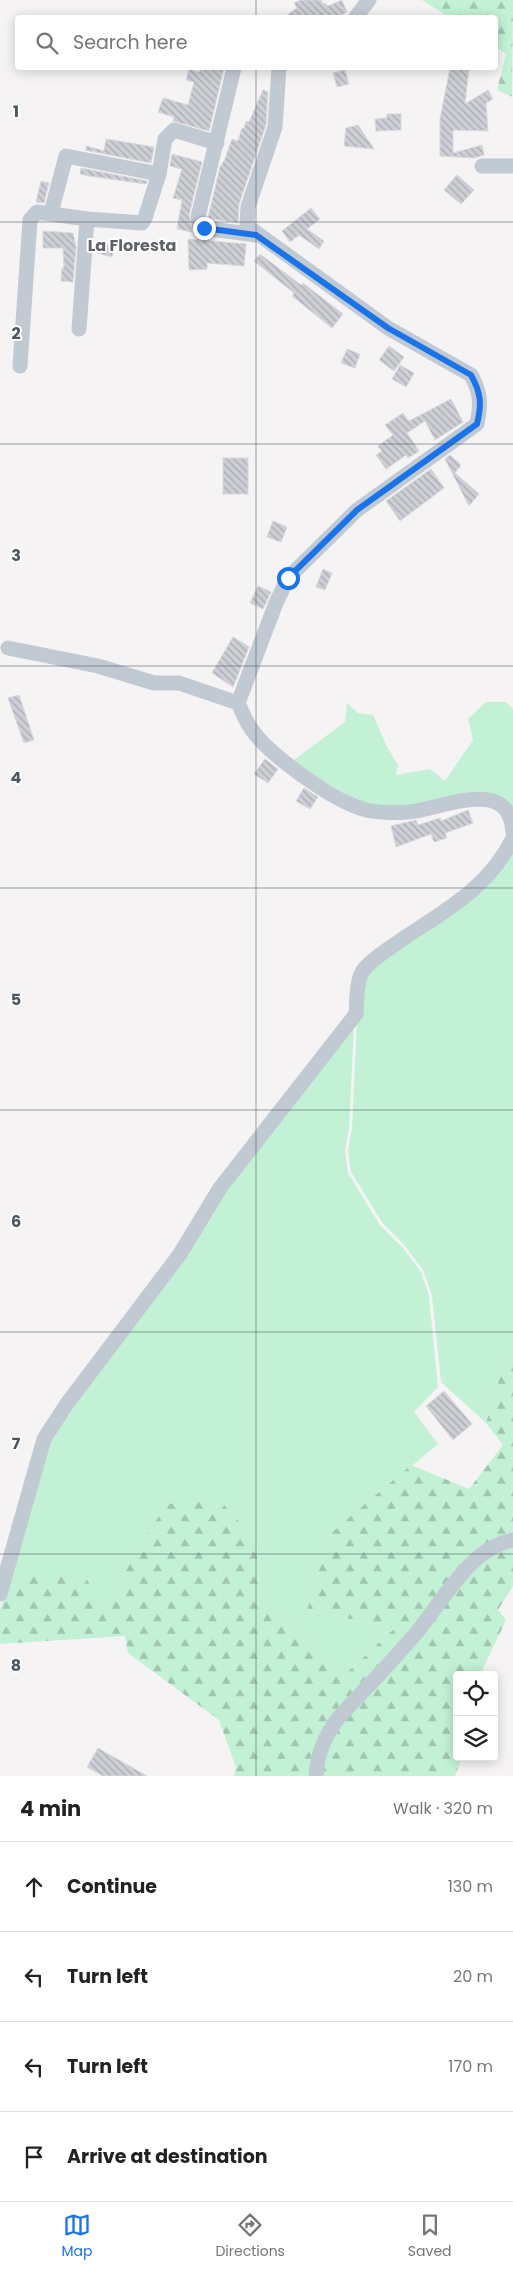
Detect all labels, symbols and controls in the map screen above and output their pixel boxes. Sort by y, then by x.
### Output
search box [15,15,498,70]
icon: search [33,29,61,57]
text: Search here [73,29,187,56]
text: 1 [13,100,19,123]
route end [193,217,216,240]
district label: La Floresta [88,234,176,257]
text: 2 [11,322,21,345]
text: 3 [11,544,21,567]
route start [277,567,300,590]
text: 4 [11,766,22,789]
text: 5 [11,988,21,1011]
text: 6 [11,1210,21,1233]
text: 7 [12,1432,21,1455]
text: 8 [11,1654,21,1677]
map controls [453,1671,498,1761]
button: locate [453,1671,498,1716]
button: layers [453,1716,498,1761]
text: 4 min [20,1794,81,1823]
text: Walk · 320 m [393,1797,493,1820]
icon: ahead [20,1873,48,1901]
text: Continue [67,1873,157,1900]
text: 130 m [448,1875,493,1898]
icon: left [20,1963,48,1991]
text: Turn left [67,1963,148,1990]
text: 20 m [453,1965,493,1988]
icon: left [20,2053,48,2081]
text: Turn left [67,2053,148,2080]
text: 170 m [448,2055,493,2078]
icon: arrive [20,2143,48,2171]
text: Arrive at destination [67,2143,268,2170]
tab: Map [61,2211,92,2262]
tab: Directions [215,2211,285,2262]
tab: Saved [408,2211,452,2262]

